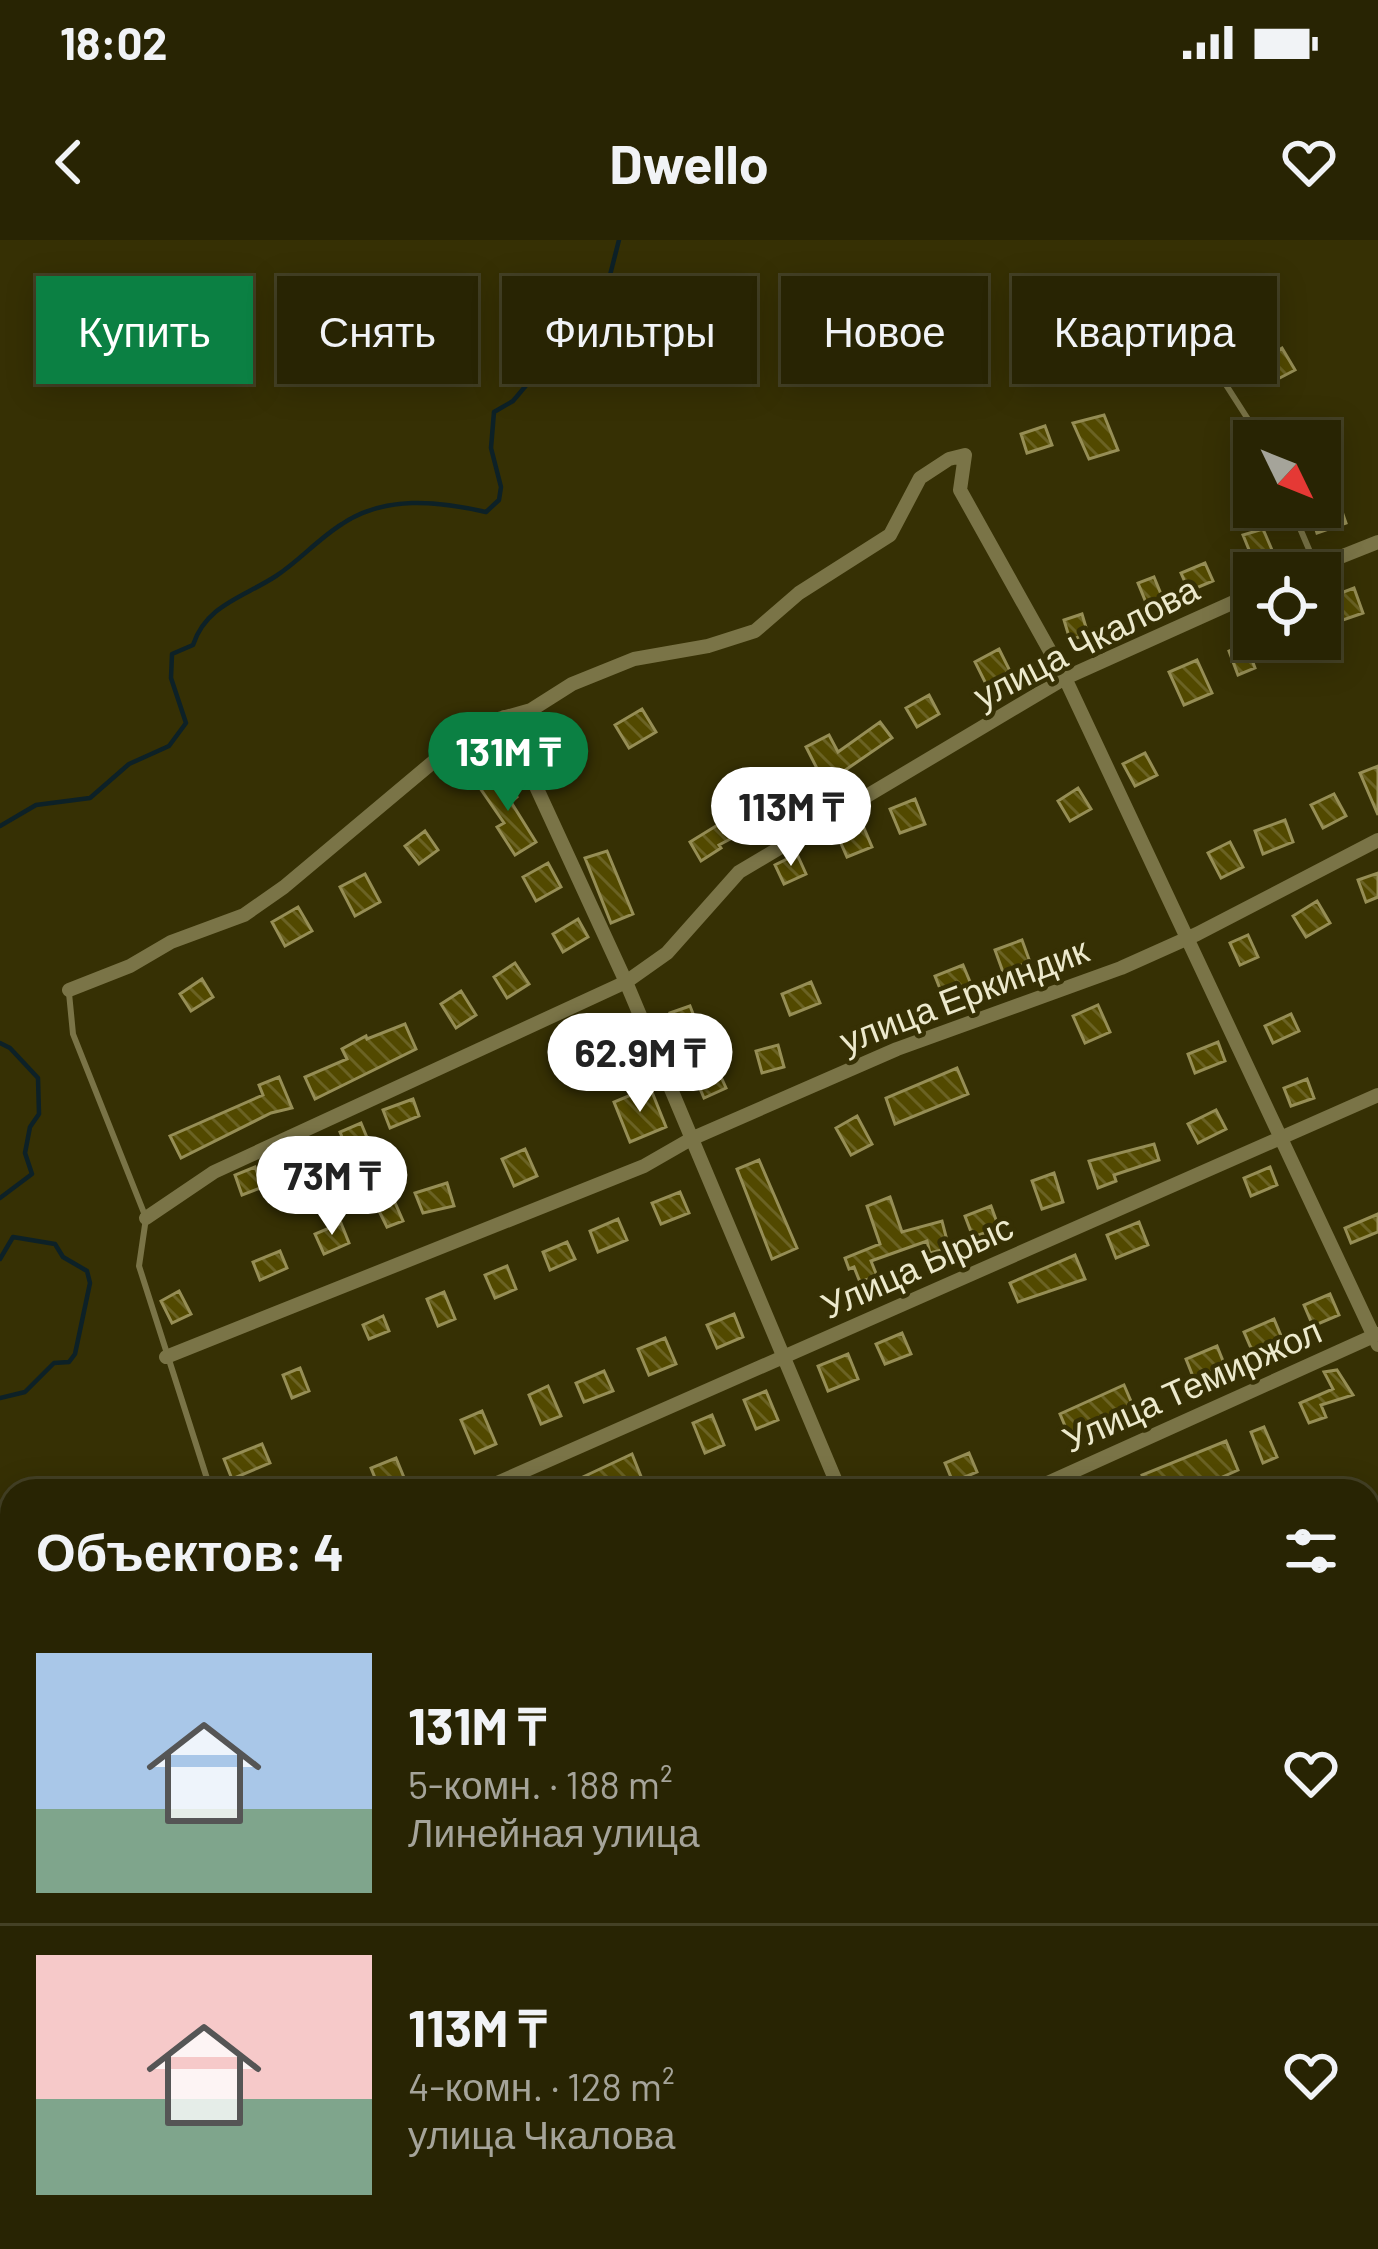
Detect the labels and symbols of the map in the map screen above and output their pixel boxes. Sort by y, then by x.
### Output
north arrow [1233,420,1341,528]
street label: улица Чкалова [966,565,1206,717]
pin: 131M ₸ [410,712,606,814]
pin: 113M ₸ [693,767,889,869]
street label: улица Еркиндик [833,926,1094,1062]
pin: 62.9M ₸ [529,1013,751,1115]
pin: 73M ₸ [248,1136,416,1238]
street label: Улица Ырыс [814,1203,1019,1327]
street label: Улица Темиржол [1055,1307,1328,1461]

